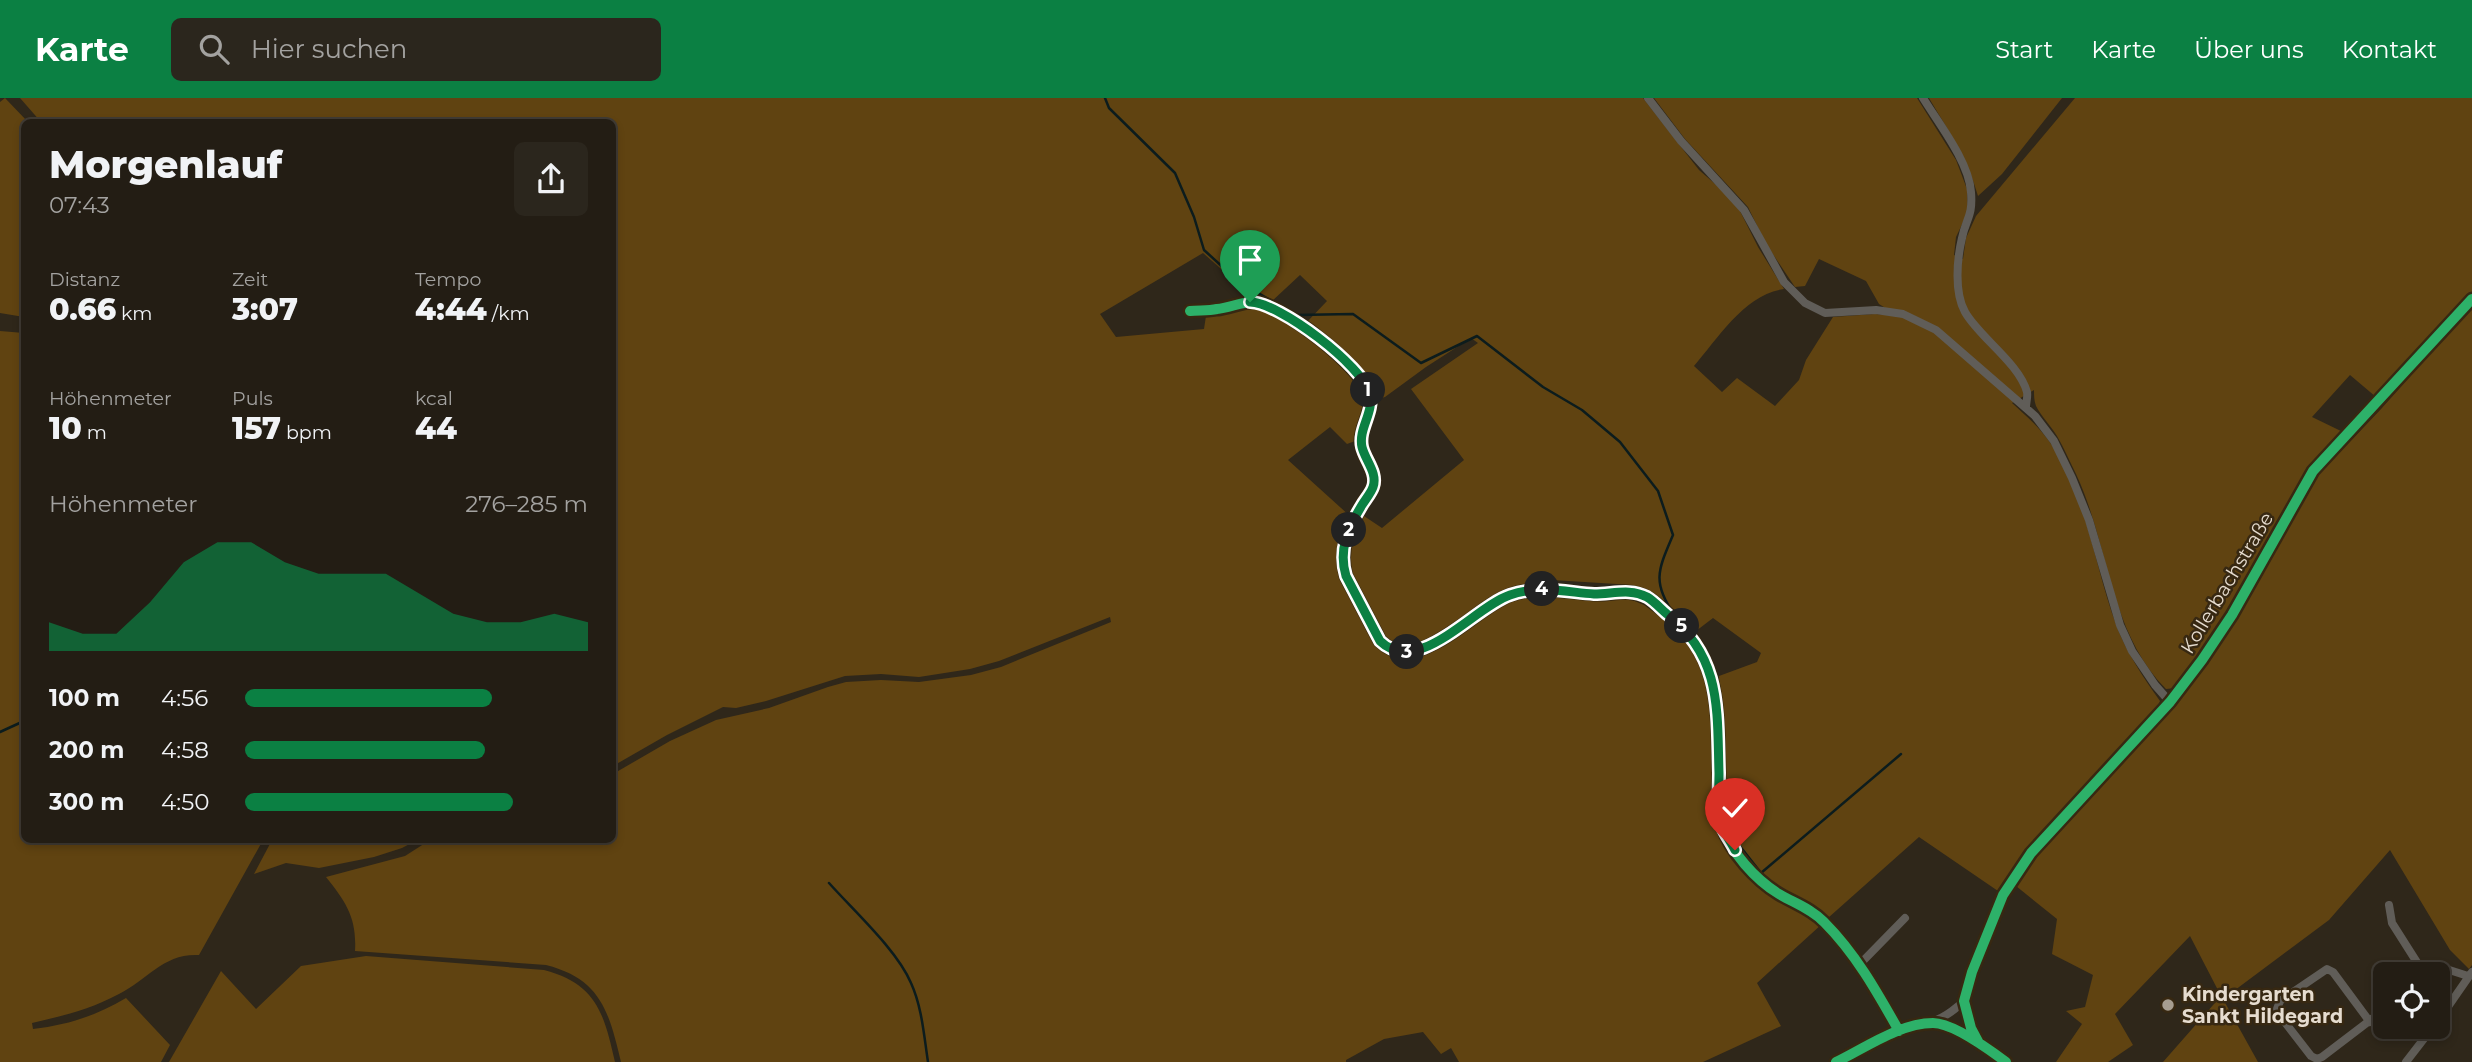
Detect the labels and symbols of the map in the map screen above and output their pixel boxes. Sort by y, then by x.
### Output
pin [1220,230,1280,302]
pin: 1 [1350,372,1386,408]
street label: Kollerbachstraße [2176,508,2278,658]
pin: 2 [1332,512,1366,548]
pin: 4 [1524,572,1560,606]
pin: 5 [1664,608,1700,644]
pin: 3 [1390,634,1424,670]
pin [1705,778,1765,850]
place label: Kindergarten Sankt Hildegard [2182,983,2343,1028]
marker: Kindergarten Sankt Hildegard [2160,997,2176,1013]

